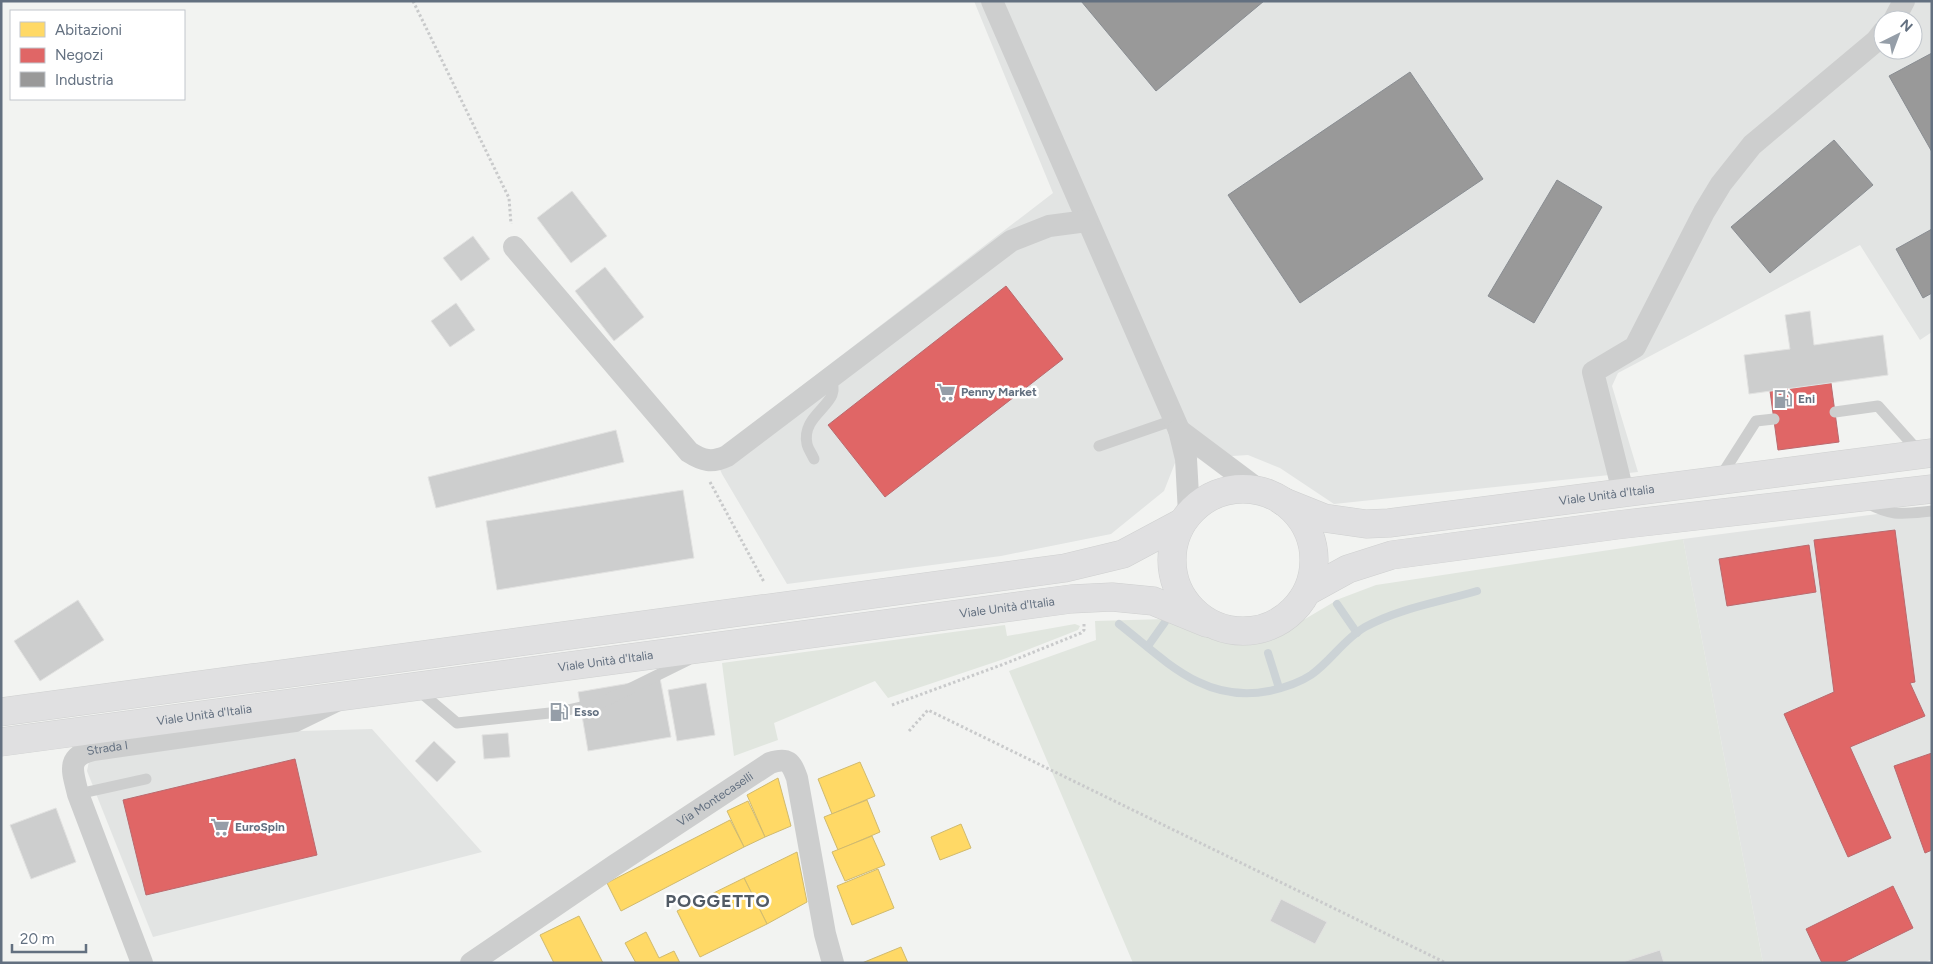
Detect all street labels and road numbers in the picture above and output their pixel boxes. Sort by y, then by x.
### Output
street label: Viale Unità d'Italia [1558,482,1655,508]
street label: Viale Unità d'Italia [959,594,1056,621]
street label: Viale Unità d'Italia [557,648,654,674]
street label: Viale Unità d'Italia [156,702,253,728]
street label: Strada I [85,738,129,758]
street label: Via Montecaselli [674,769,756,829]

